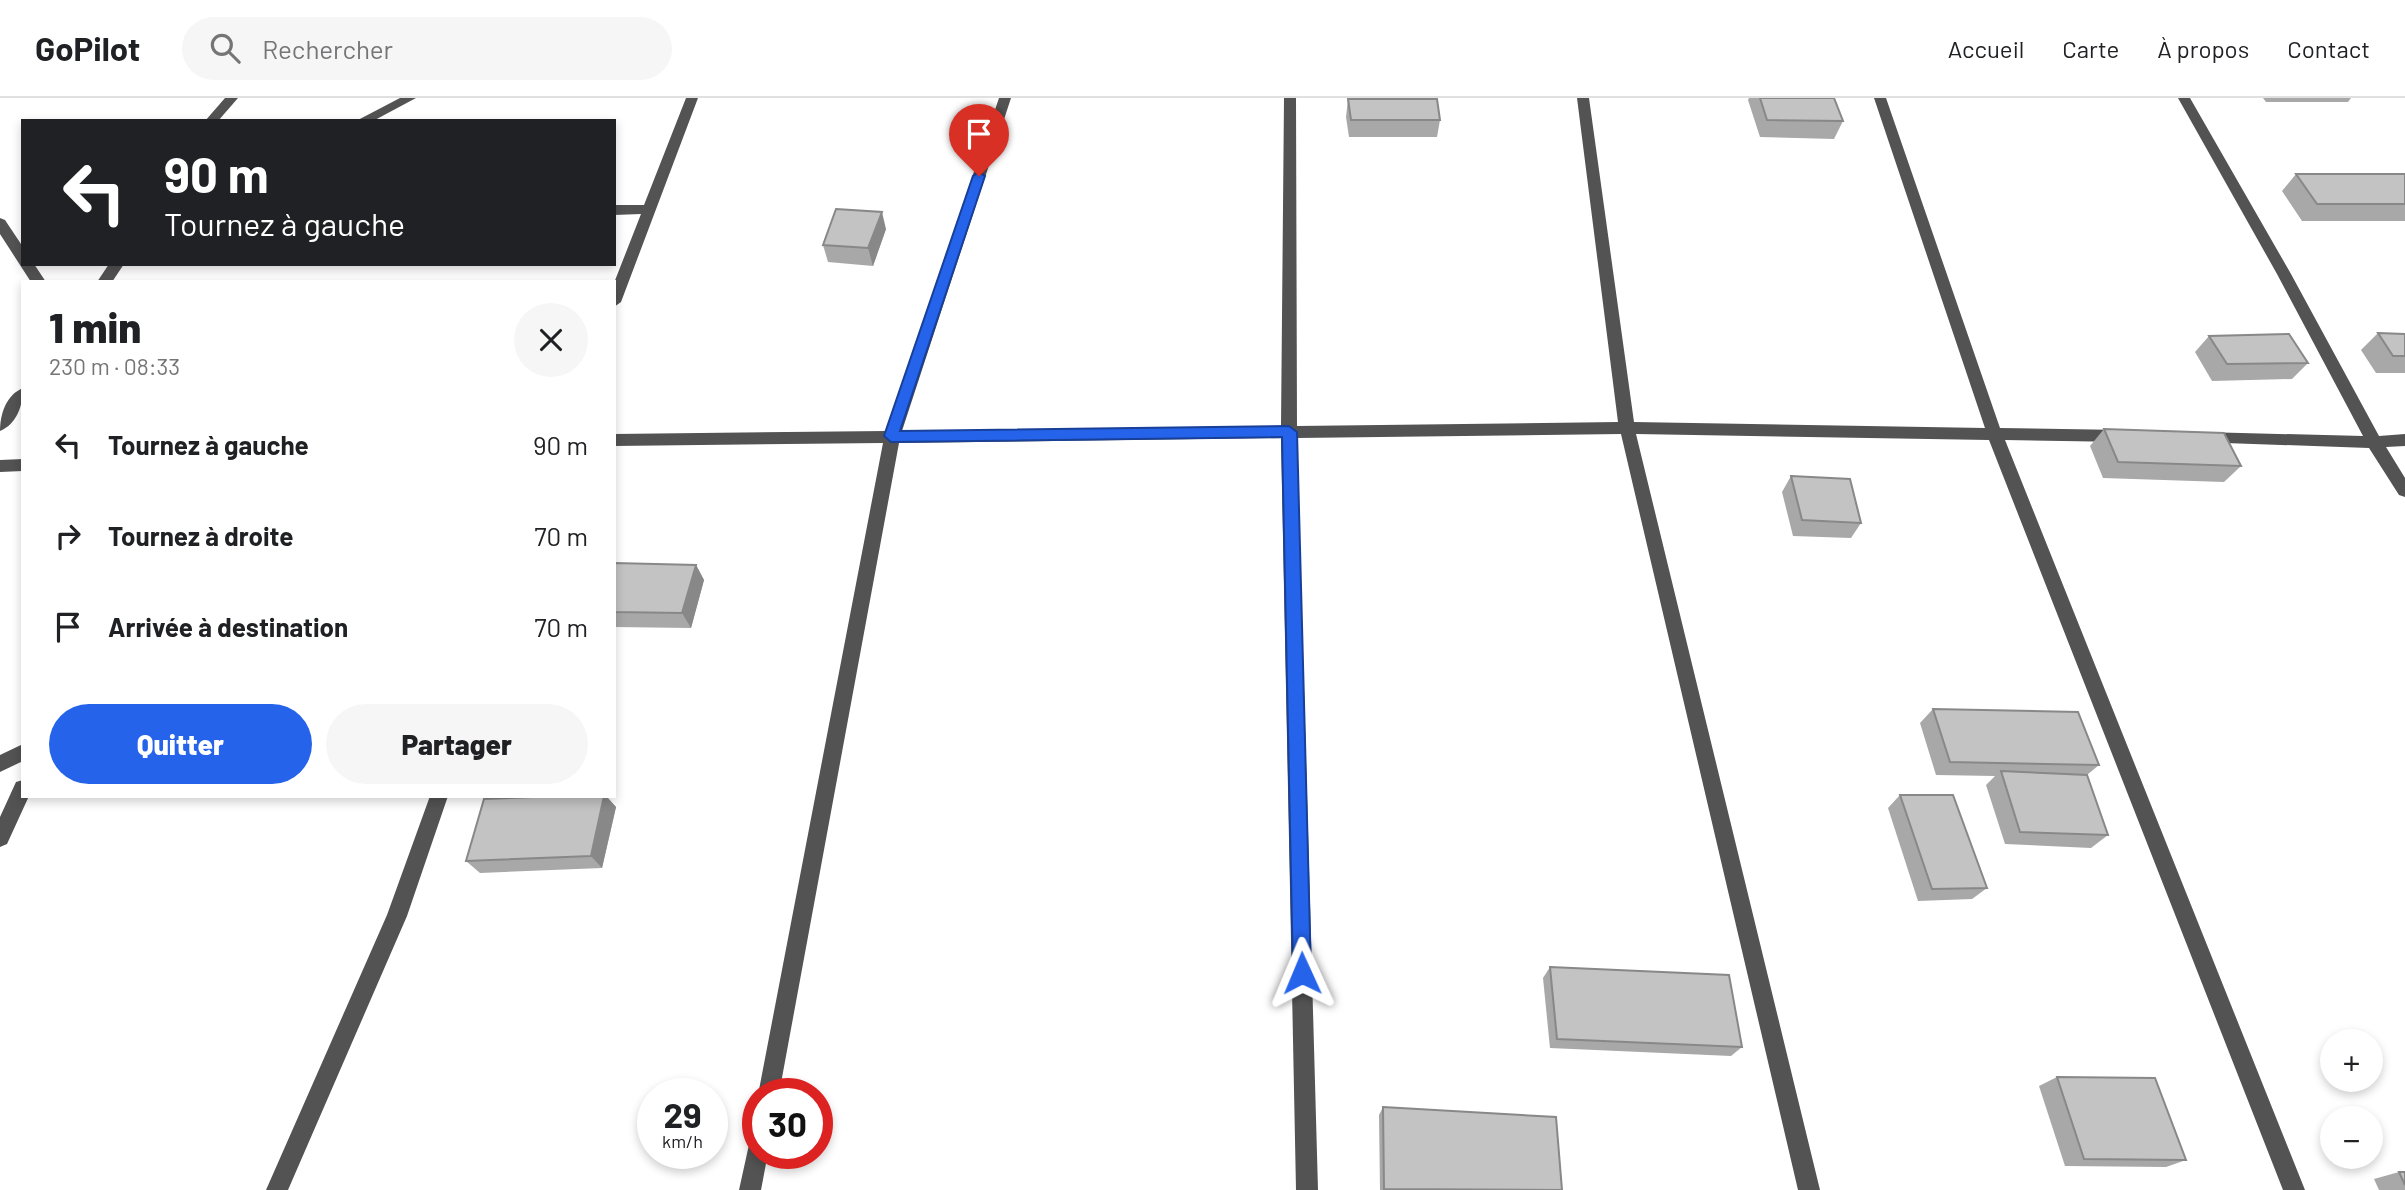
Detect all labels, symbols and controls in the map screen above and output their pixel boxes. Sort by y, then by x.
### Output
search box [182,17,672,80]
text: GoPilot [35,28,140,68]
icon: search [206,29,244,67]
text: Rechercher [262,33,393,64]
text: Accueil [1948,34,2024,63]
text: Carte [2062,34,2119,63]
text: À propos [2157,34,2249,63]
text: Contact [2287,34,2370,63]
pin [949,104,1009,176]
icon: arrive [960,115,998,153]
text: 90 m [164,144,269,203]
icon: left [49,147,140,238]
text: Tournez à gauche [164,204,405,242]
text: 1 min [49,301,141,351]
button: close [514,303,588,377]
text: 230 m · 08:33 [49,352,180,380]
icon: left [49,426,87,464]
text: Tournez à gauche [108,429,309,460]
text: 90 m [533,429,588,460]
icon: right [49,517,87,555]
text: Tournez à droite [108,520,293,551]
text: 70 m [534,520,588,551]
icon: arrive [49,608,87,646]
text: Arrivée à destination [108,611,348,642]
text: 70 m [534,611,588,642]
button: Quitter [49,704,312,784]
button: Partager [326,704,588,784]
position arrow [1265,936,1339,1010]
map controls [2320,1029,2383,1169]
button: + [2320,1029,2383,1092]
speed limit sign: 30 [742,1078,833,1169]
text: 29 [663,1093,702,1135]
button: − [2320,1106,2383,1169]
text: km/h [662,1130,703,1152]

